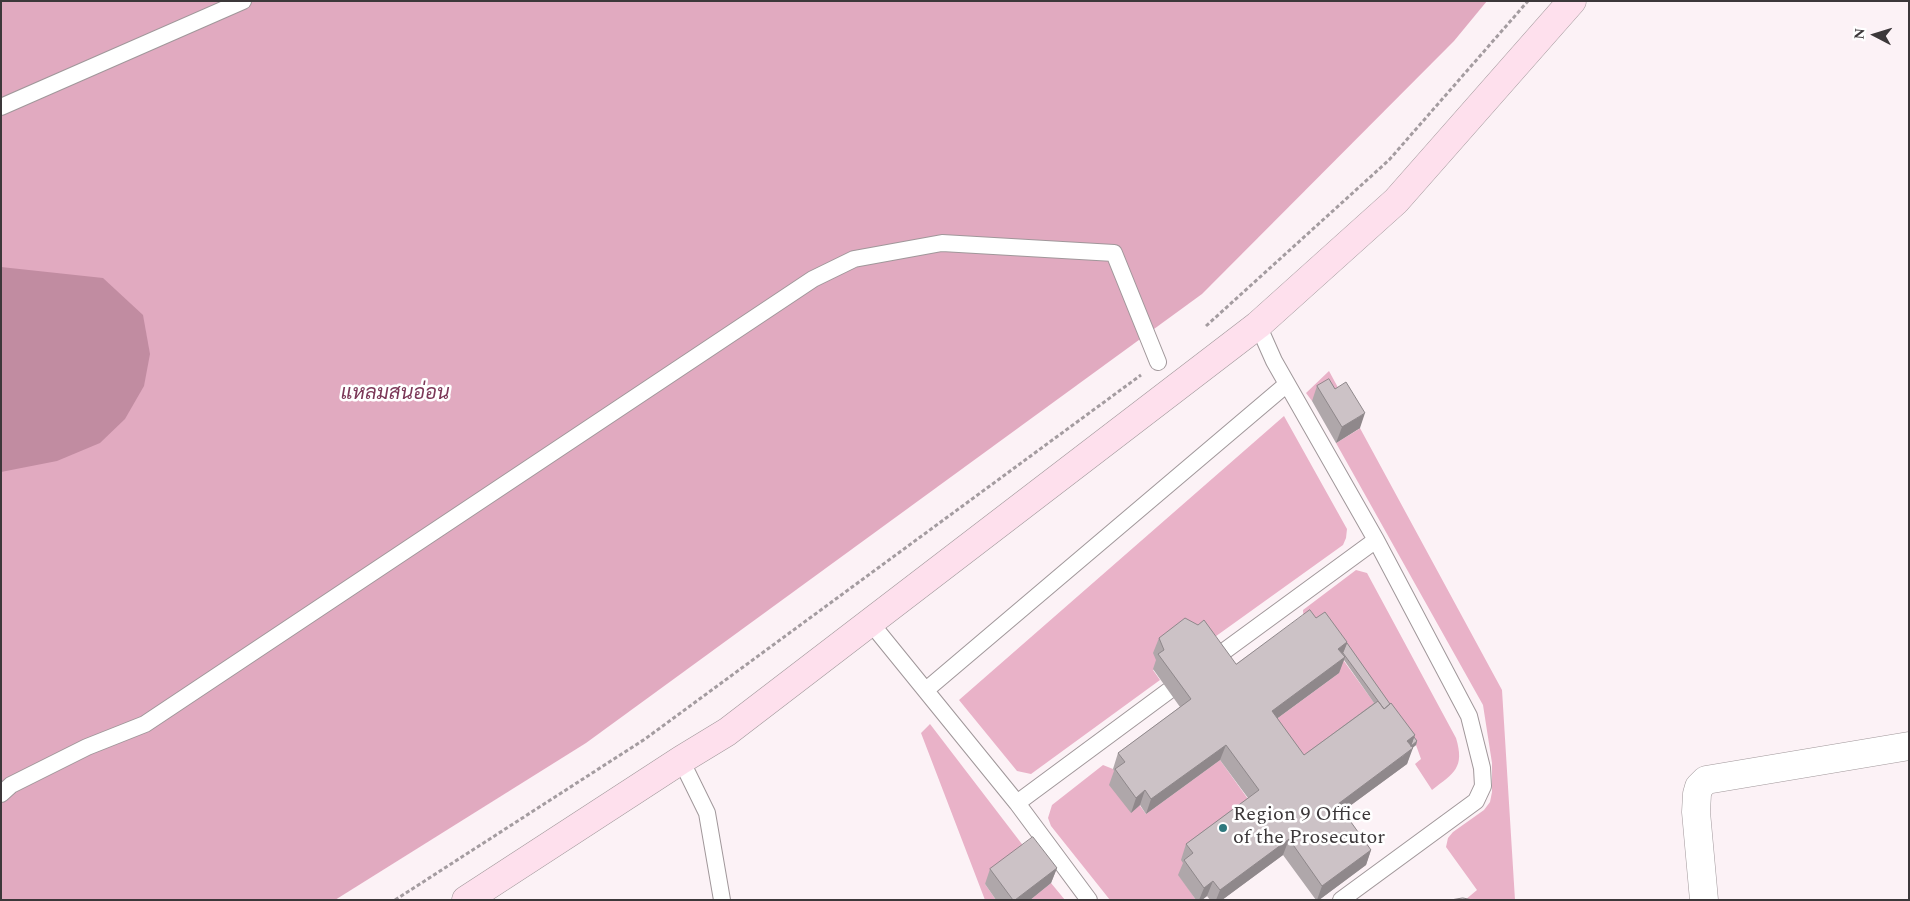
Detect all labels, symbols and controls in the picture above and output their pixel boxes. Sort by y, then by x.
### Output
north arrow [1850,10,1900,60]
text: N [1849,27,1871,40]
park label: แหลมสนอ่อน [341,383,449,407]
place label: Region 9 Office of the Prosecutor [1233,804,1385,851]
marker: Region 9 Office of the Prosecutor [1217,822,1229,834]

